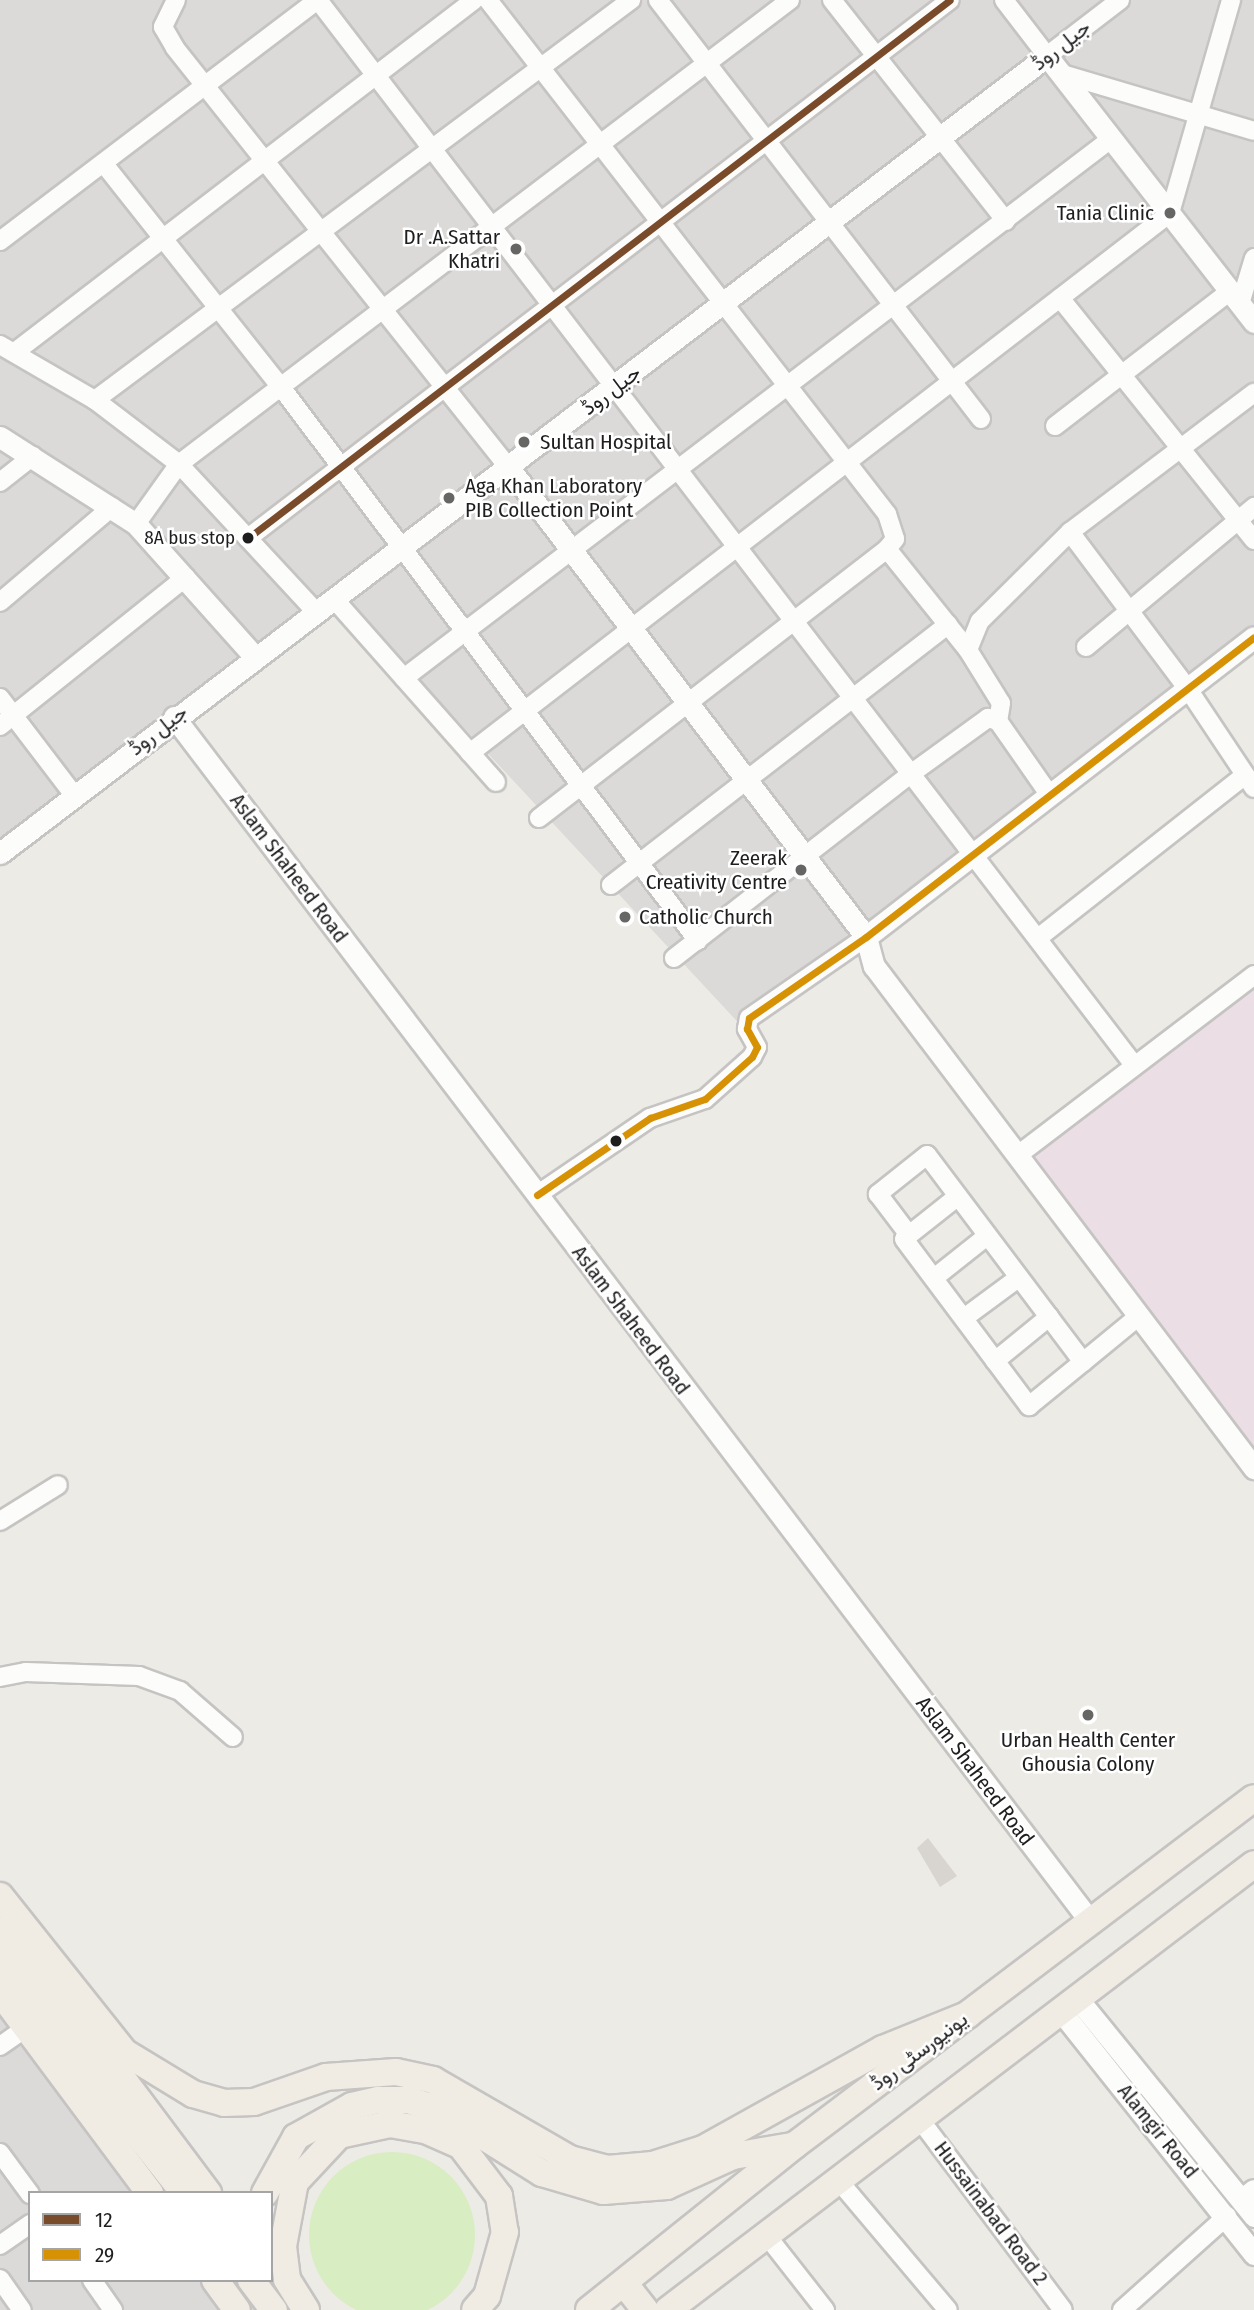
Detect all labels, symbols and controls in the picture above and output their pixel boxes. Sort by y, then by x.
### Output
street label: جیل روڈ [1027,14,1095,76]
place label: Tania Clinic [1057,200,1154,226]
marker: Tania Clinic [1160,203,1180,223]
place label: Dr .A.Sattar Khatri [404,224,500,274]
marker: Dr .A.Sattar Khatri [506,239,526,259]
street label: جیل روڈ [576,360,646,420]
place label: Sultan Hospital [540,429,672,455]
marker: Sultan Hospital [514,432,534,452]
place label: Aga Khan Laboratory PIB Collection Point [465,473,642,523]
marker: Aga Khan Laboratory PIB Collection Point [439,488,459,508]
place label: 8A bus stop [144,527,235,549]
marker: 8A bus stop [241,531,255,545]
street label: جیل روڈ [124,699,192,761]
street label: Aslam Shaheed Road [225,788,353,948]
place label: Zeerak Creativity Centre [646,845,787,895]
marker: Zeerak Creativity Centre [793,862,809,878]
place label: Catholic Church [639,904,773,930]
marker: Catholic Church [617,909,633,925]
unlabelled marker [609,1134,623,1148]
street label: Aslam Shaheed Road [567,1240,695,1400]
street label: Aslam Shaheed Road [911,1691,1039,1851]
marker: Urban Health Center Ghousia Colony [1078,1705,1098,1725]
place label: Urban Health Center Ghousia Colony [1001,1727,1175,1777]
street label: یونیورسٹی روڈ [865,2006,973,2096]
street label: Alamgir Road [1112,2079,1204,2183]
street label: Hussainabad Road 2 [929,2136,1053,2290]
legend [28,2191,273,2282]
text: 12 [95,2207,112,2233]
text: 29 [95,2242,114,2268]

